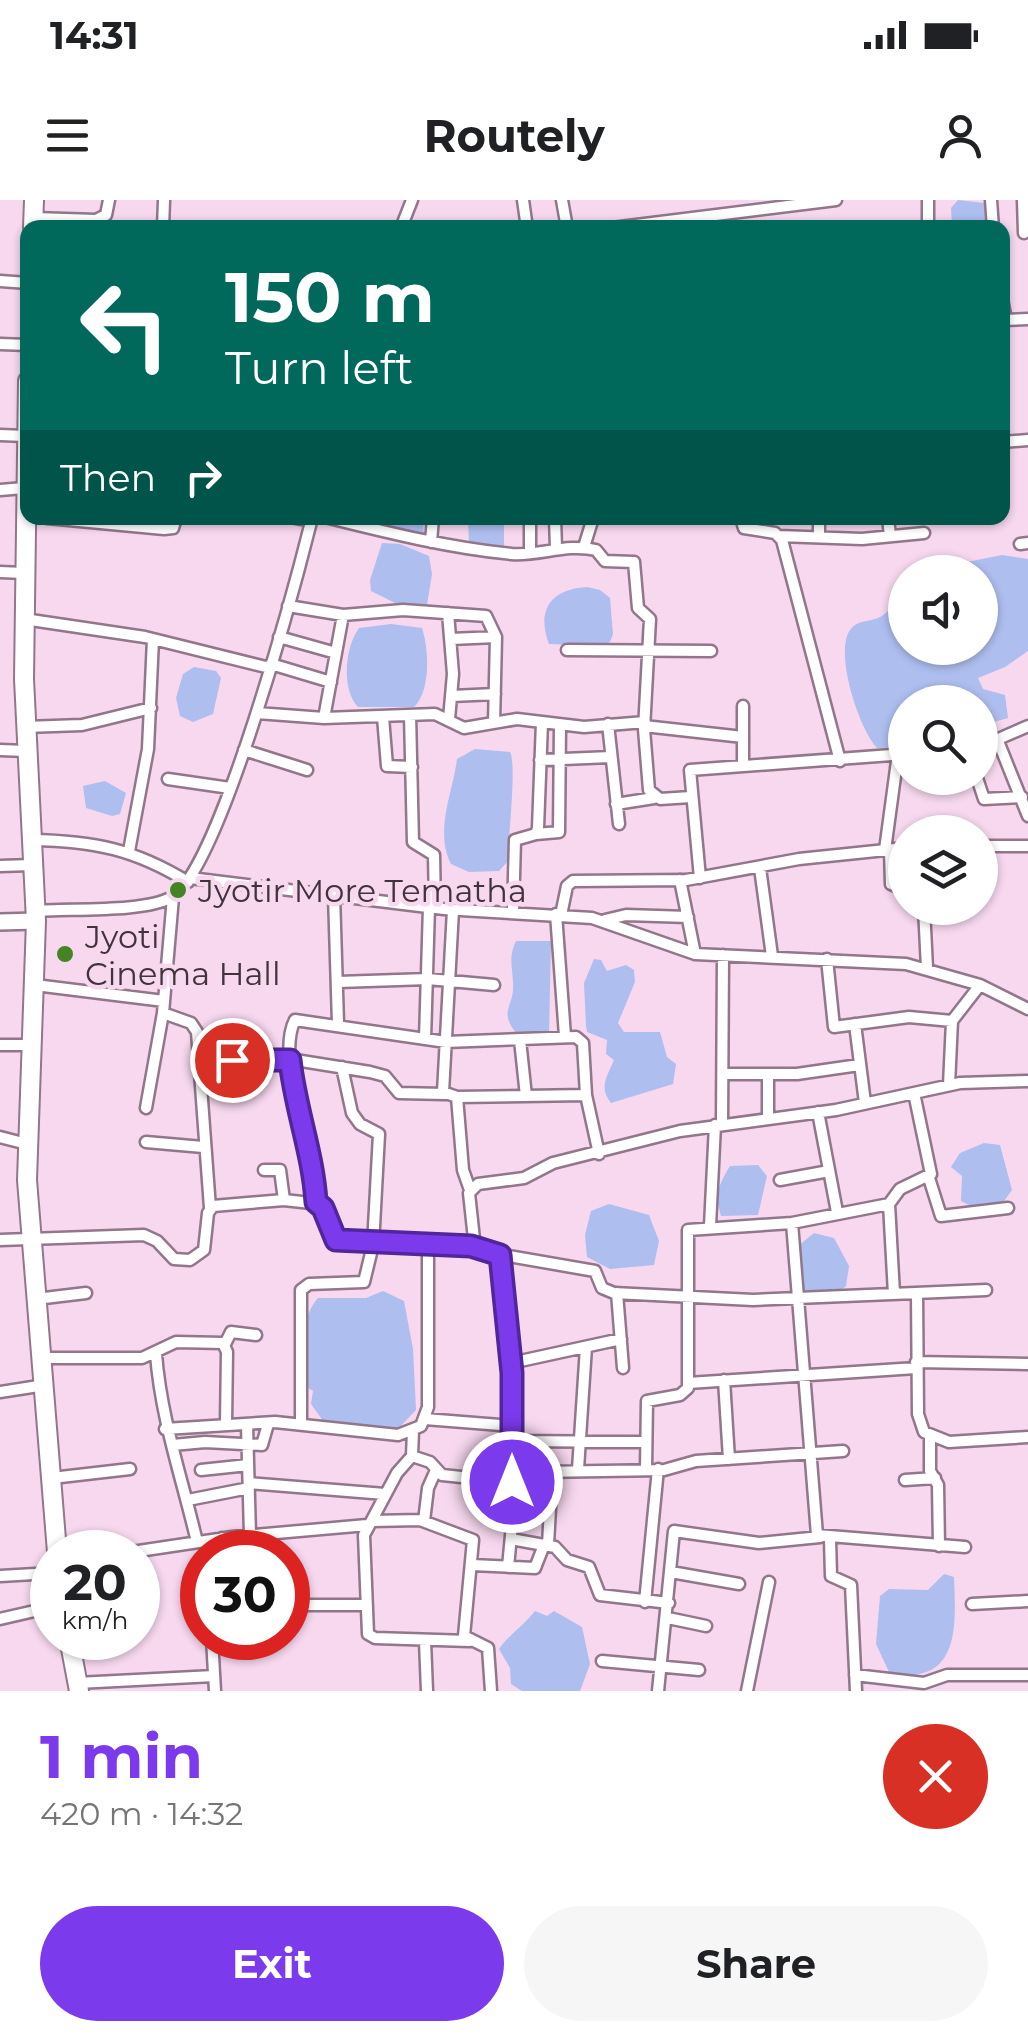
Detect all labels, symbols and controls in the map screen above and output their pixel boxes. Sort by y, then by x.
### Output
text: 14:31 [50,12,139,59]
icon: menu [40,108,95,163]
text: Routely [423,108,605,163]
icon: person [933,108,988,163]
text: 150 m [225,254,435,340]
icon: left [60,260,190,390]
text: Turn left [225,340,413,395]
icon: right [176,450,231,505]
text: Then [60,454,156,501]
map controls [888,555,998,925]
button: sound [888,555,998,665]
button: search [888,685,998,795]
button: layers [888,815,998,925]
place label: Jyotir More Tematha [197,871,527,910]
marker: Jyotir More Tematha [167,879,189,901]
place label: Jyoti Cinema Hall [84,917,281,993]
marker: Jyoti Cinema Hall [54,943,76,965]
pin [190,1018,275,1103]
icon: arrive [205,1033,260,1088]
position arrow [460,1430,564,1534]
speed limit sign: 30 [180,1530,310,1660]
text: 20 [63,1552,127,1613]
text: km/h [62,1605,128,1635]
text: 1 min [40,1720,203,1793]
button: close [883,1724,988,1829]
text: 420 m · 14:32 [40,1794,243,1833]
button: Exit [40,1906,504,2021]
button: Share [524,1906,988,2021]

